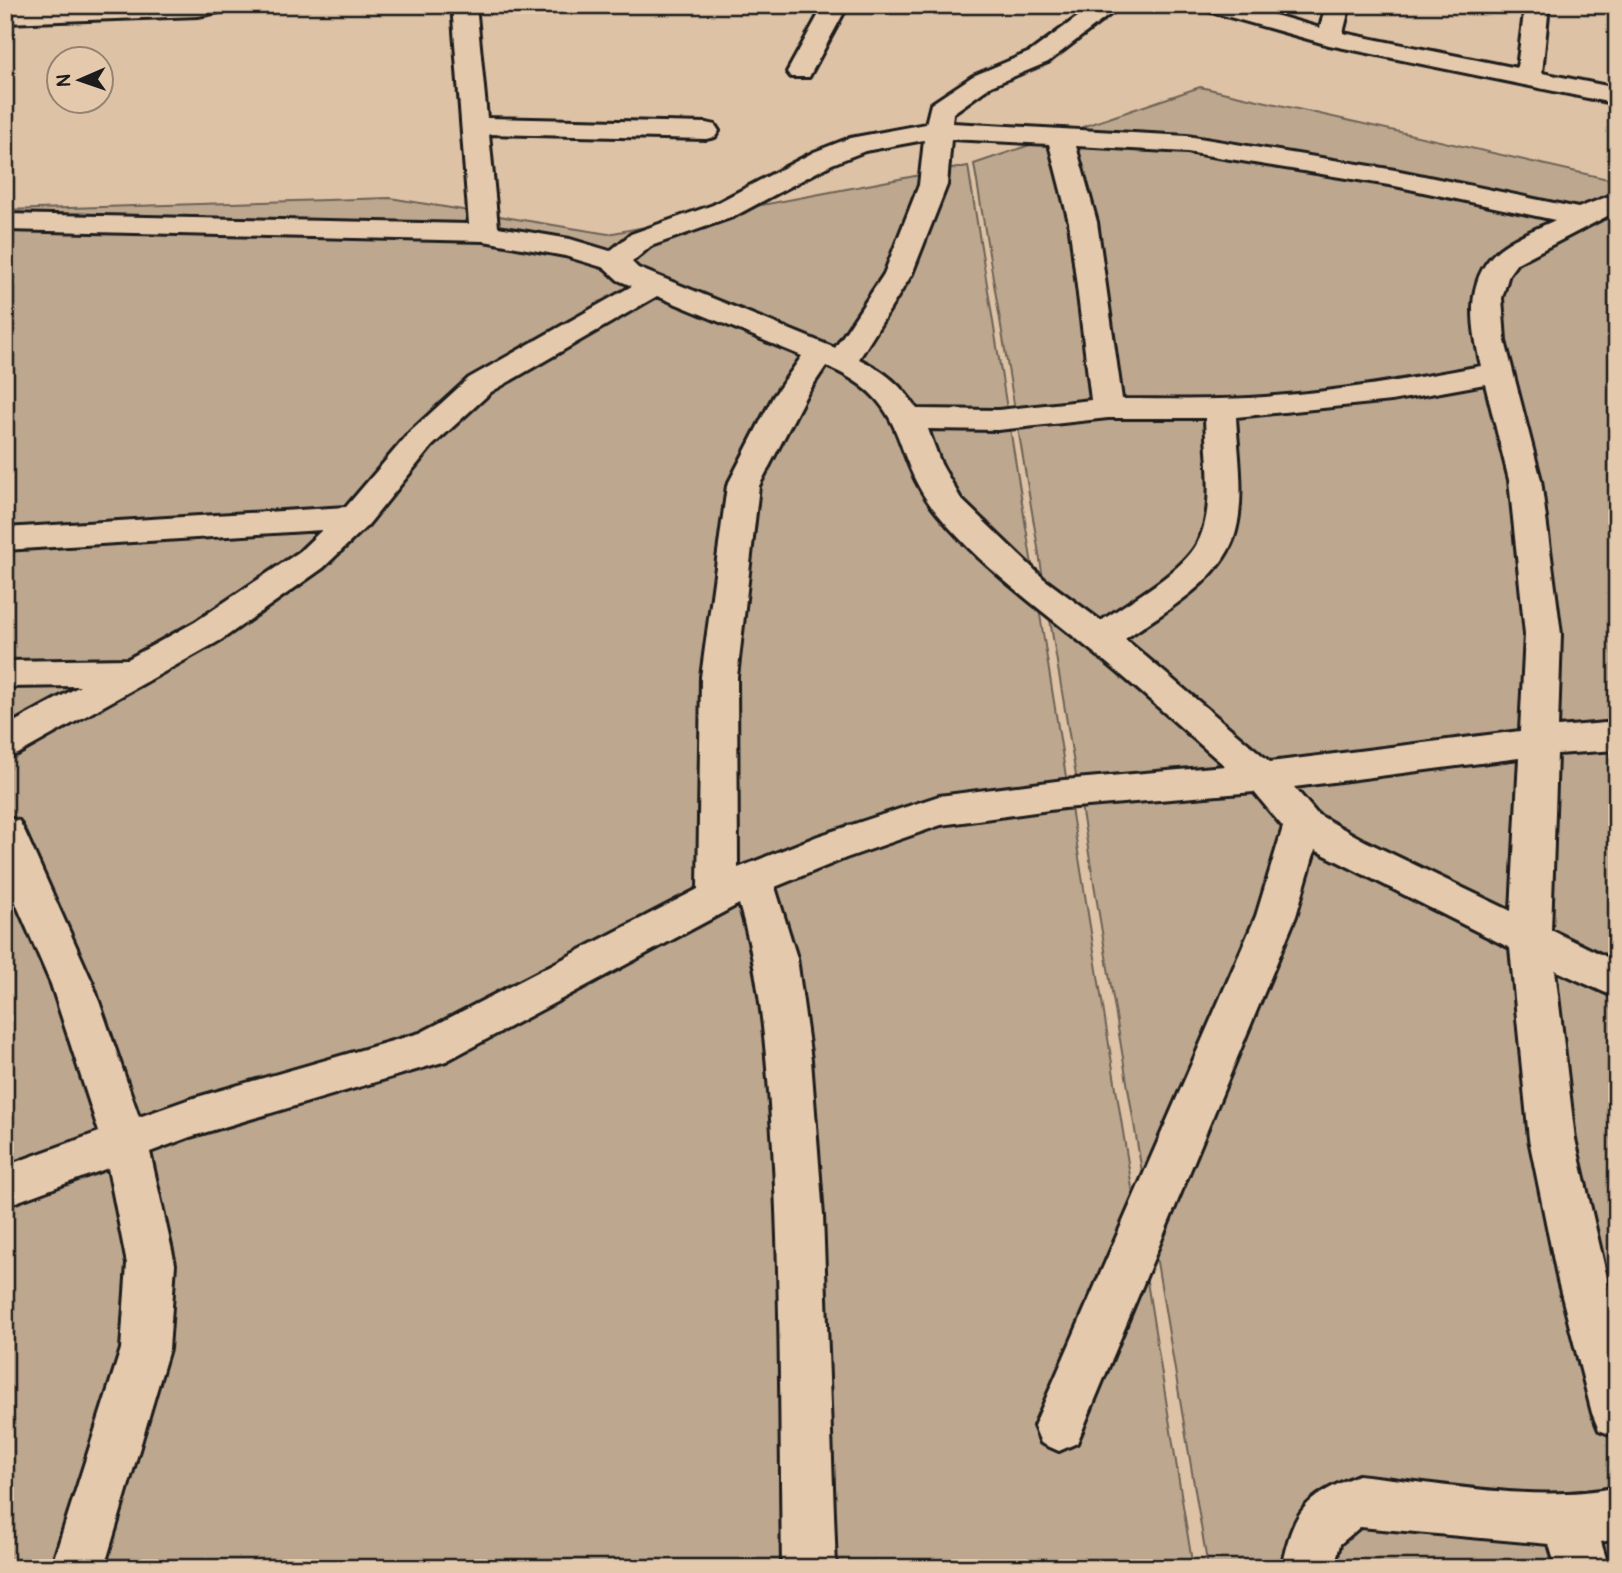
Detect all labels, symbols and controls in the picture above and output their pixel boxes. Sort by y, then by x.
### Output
north arrow [46,46,116,116]
text: N [52,74,76,87]

